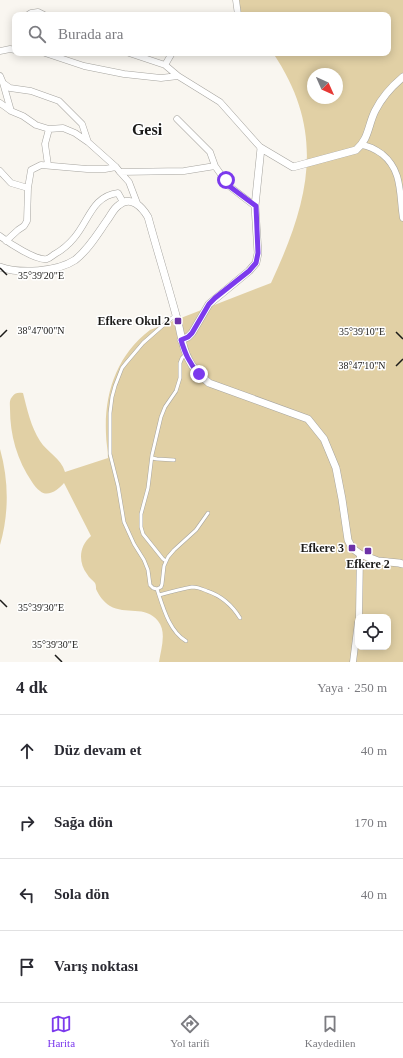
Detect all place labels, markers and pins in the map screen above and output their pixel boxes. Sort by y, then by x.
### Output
place label: Efkere Okul 2 [98,314,170,328]
marker: Efkere Okul 2 [173,316,183,326]
place label: Efkere 3 [301,541,344,555]
marker: Efkere 3 [347,543,357,553]
marker: Efkere 2 [363,546,373,556]
place label: Efkere 2 [346,557,390,571]

